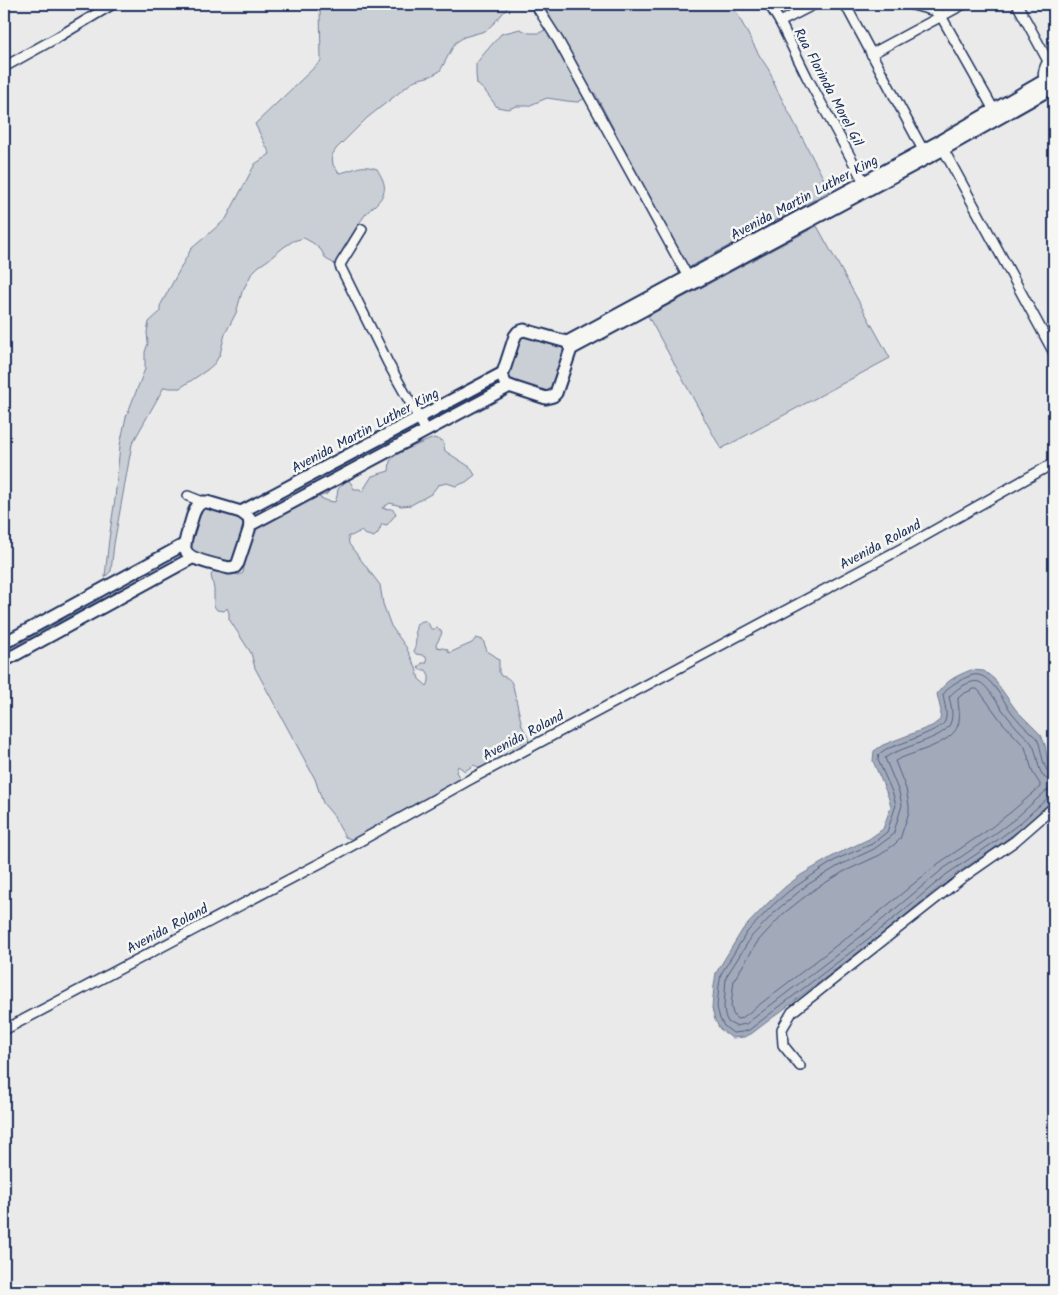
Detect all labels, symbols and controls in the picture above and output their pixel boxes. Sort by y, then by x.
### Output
street label: Rua Florinda Morel Gil [788,24,869,151]
street label: Avenida Martin Luther King [727,150,882,246]
street label: Avenida Martin Luther King [288,383,443,479]
street label: Avenida Roland [836,514,926,576]
street label: Avenida Roland [479,705,569,767]
street label: Avenida Roland [123,898,213,960]

